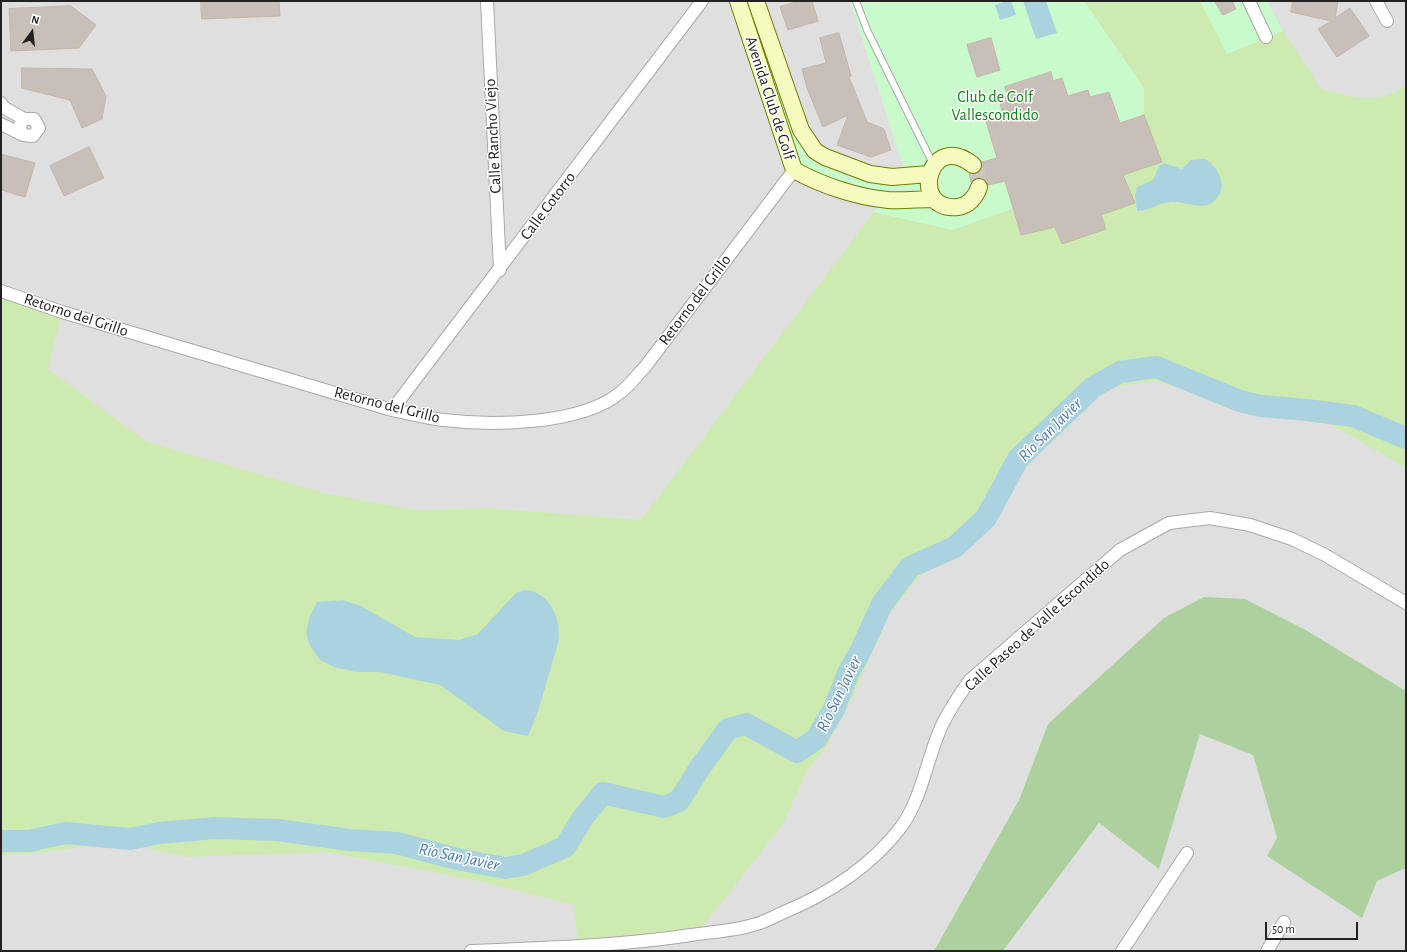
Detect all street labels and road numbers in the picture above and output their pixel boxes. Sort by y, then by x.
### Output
street label: Avenida Club de Golf [741,34,799,162]
street label: Calle Rancho Viejo [480,78,506,194]
street label: Calle Cotorro [516,168,580,244]
street label: Retorno del Grillo [655,251,735,349]
street label: Retorno del Grillo [21,289,131,341]
street label: Retorno del Grillo [332,383,442,427]
street label: Calle Paseo de Valle Escondido [961,555,1113,695]

